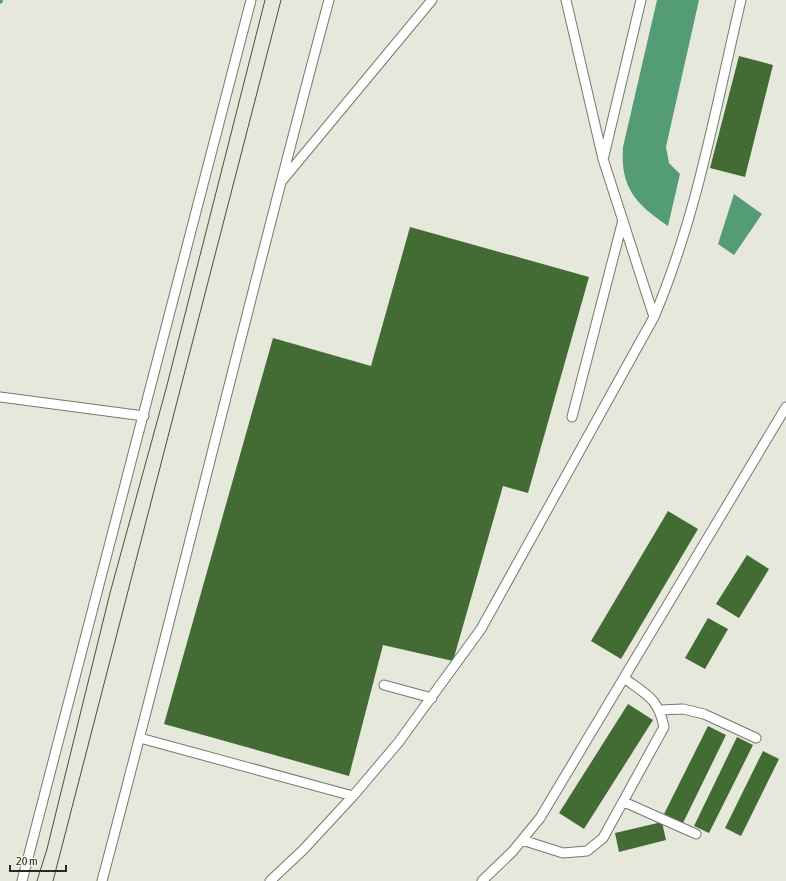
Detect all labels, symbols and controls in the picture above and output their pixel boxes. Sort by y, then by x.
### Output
scale bar [10,847,66,873]
text: 20 m [16,854,38,868]

